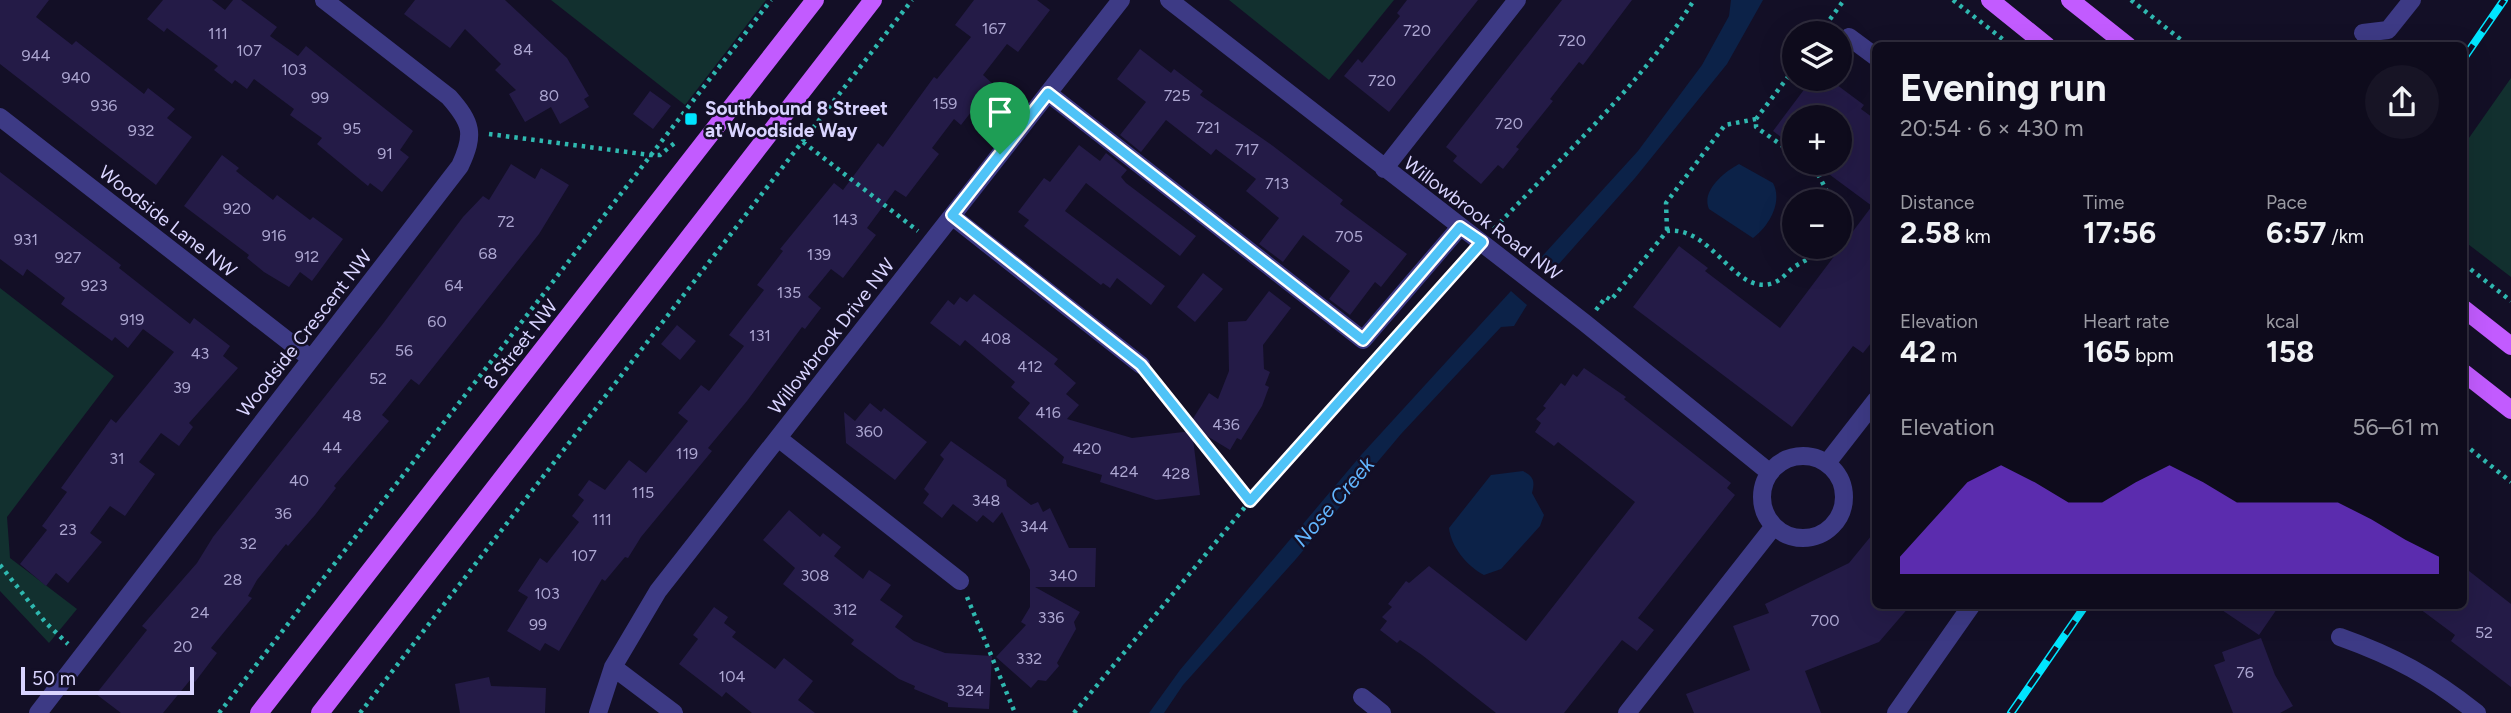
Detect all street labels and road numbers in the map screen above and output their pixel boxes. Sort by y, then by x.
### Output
street label: Willowbrook Road NW [1399,152,1567,286]
street label: Woodside Lane NW [94,161,242,283]
street label: Woodside Crescent NW [232,245,377,421]
street label: Willowbrook Drive NW [763,253,900,419]
street label: 8 Street NW [478,294,563,394]

